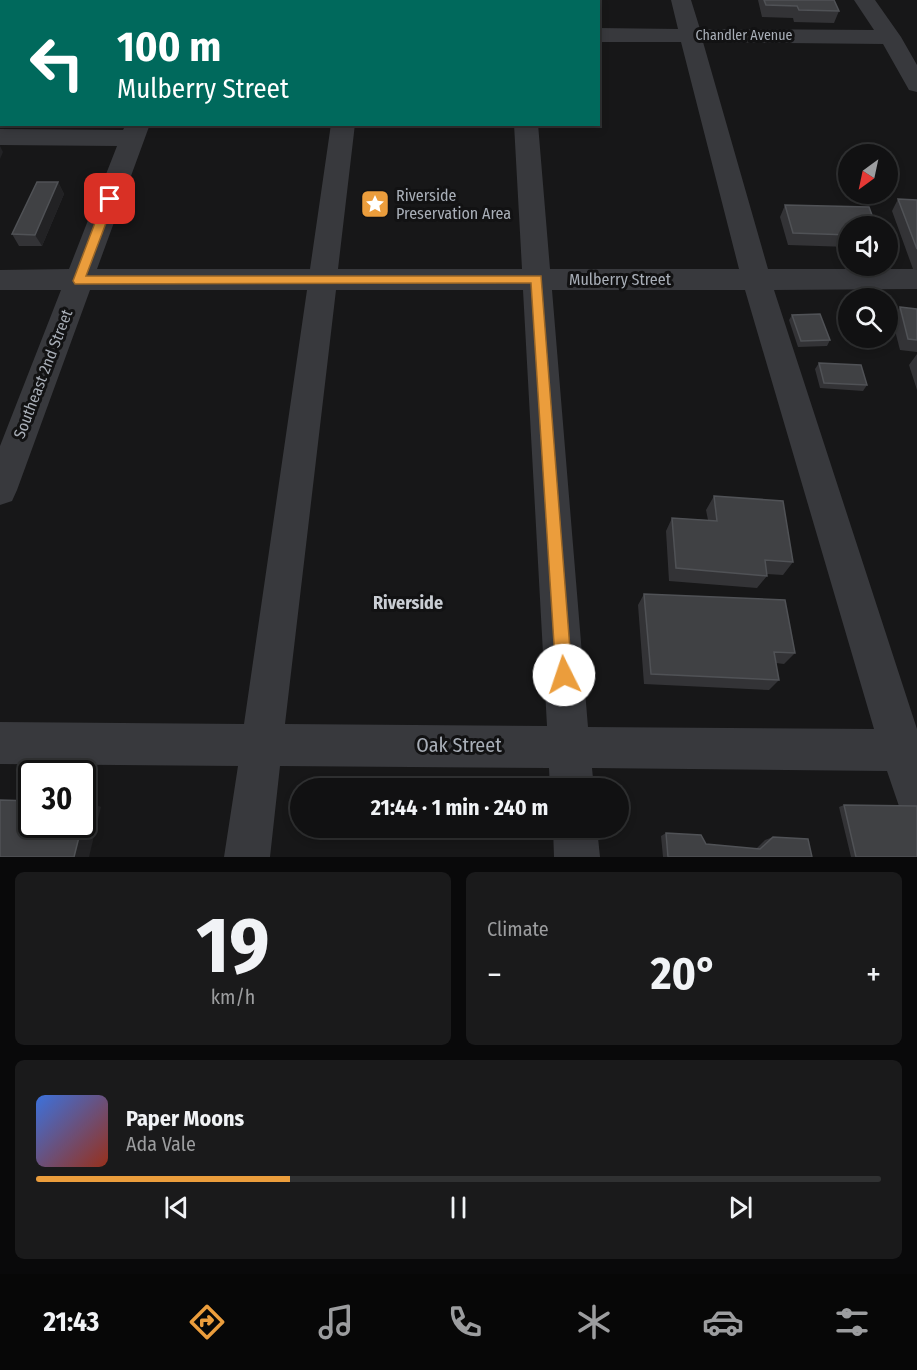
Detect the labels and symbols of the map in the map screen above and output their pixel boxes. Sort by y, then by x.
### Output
street label: Chandler Avenue [696,27,793,44]
north arrow [838,144,898,204]
pin [84,173,135,224]
place label: Riverside Preservation Area [396,186,511,223]
place icon: Riverside Preservation Area [359,188,391,220]
street label: Mulberry Street [569,270,672,289]
street label: Southeast 2nd Street [10,306,77,441]
district label: Riverside [373,592,443,614]
position arrow [532,643,596,707]
street label: Oak Street [416,733,502,757]
speed limit sign: 30 [18,760,96,838]

